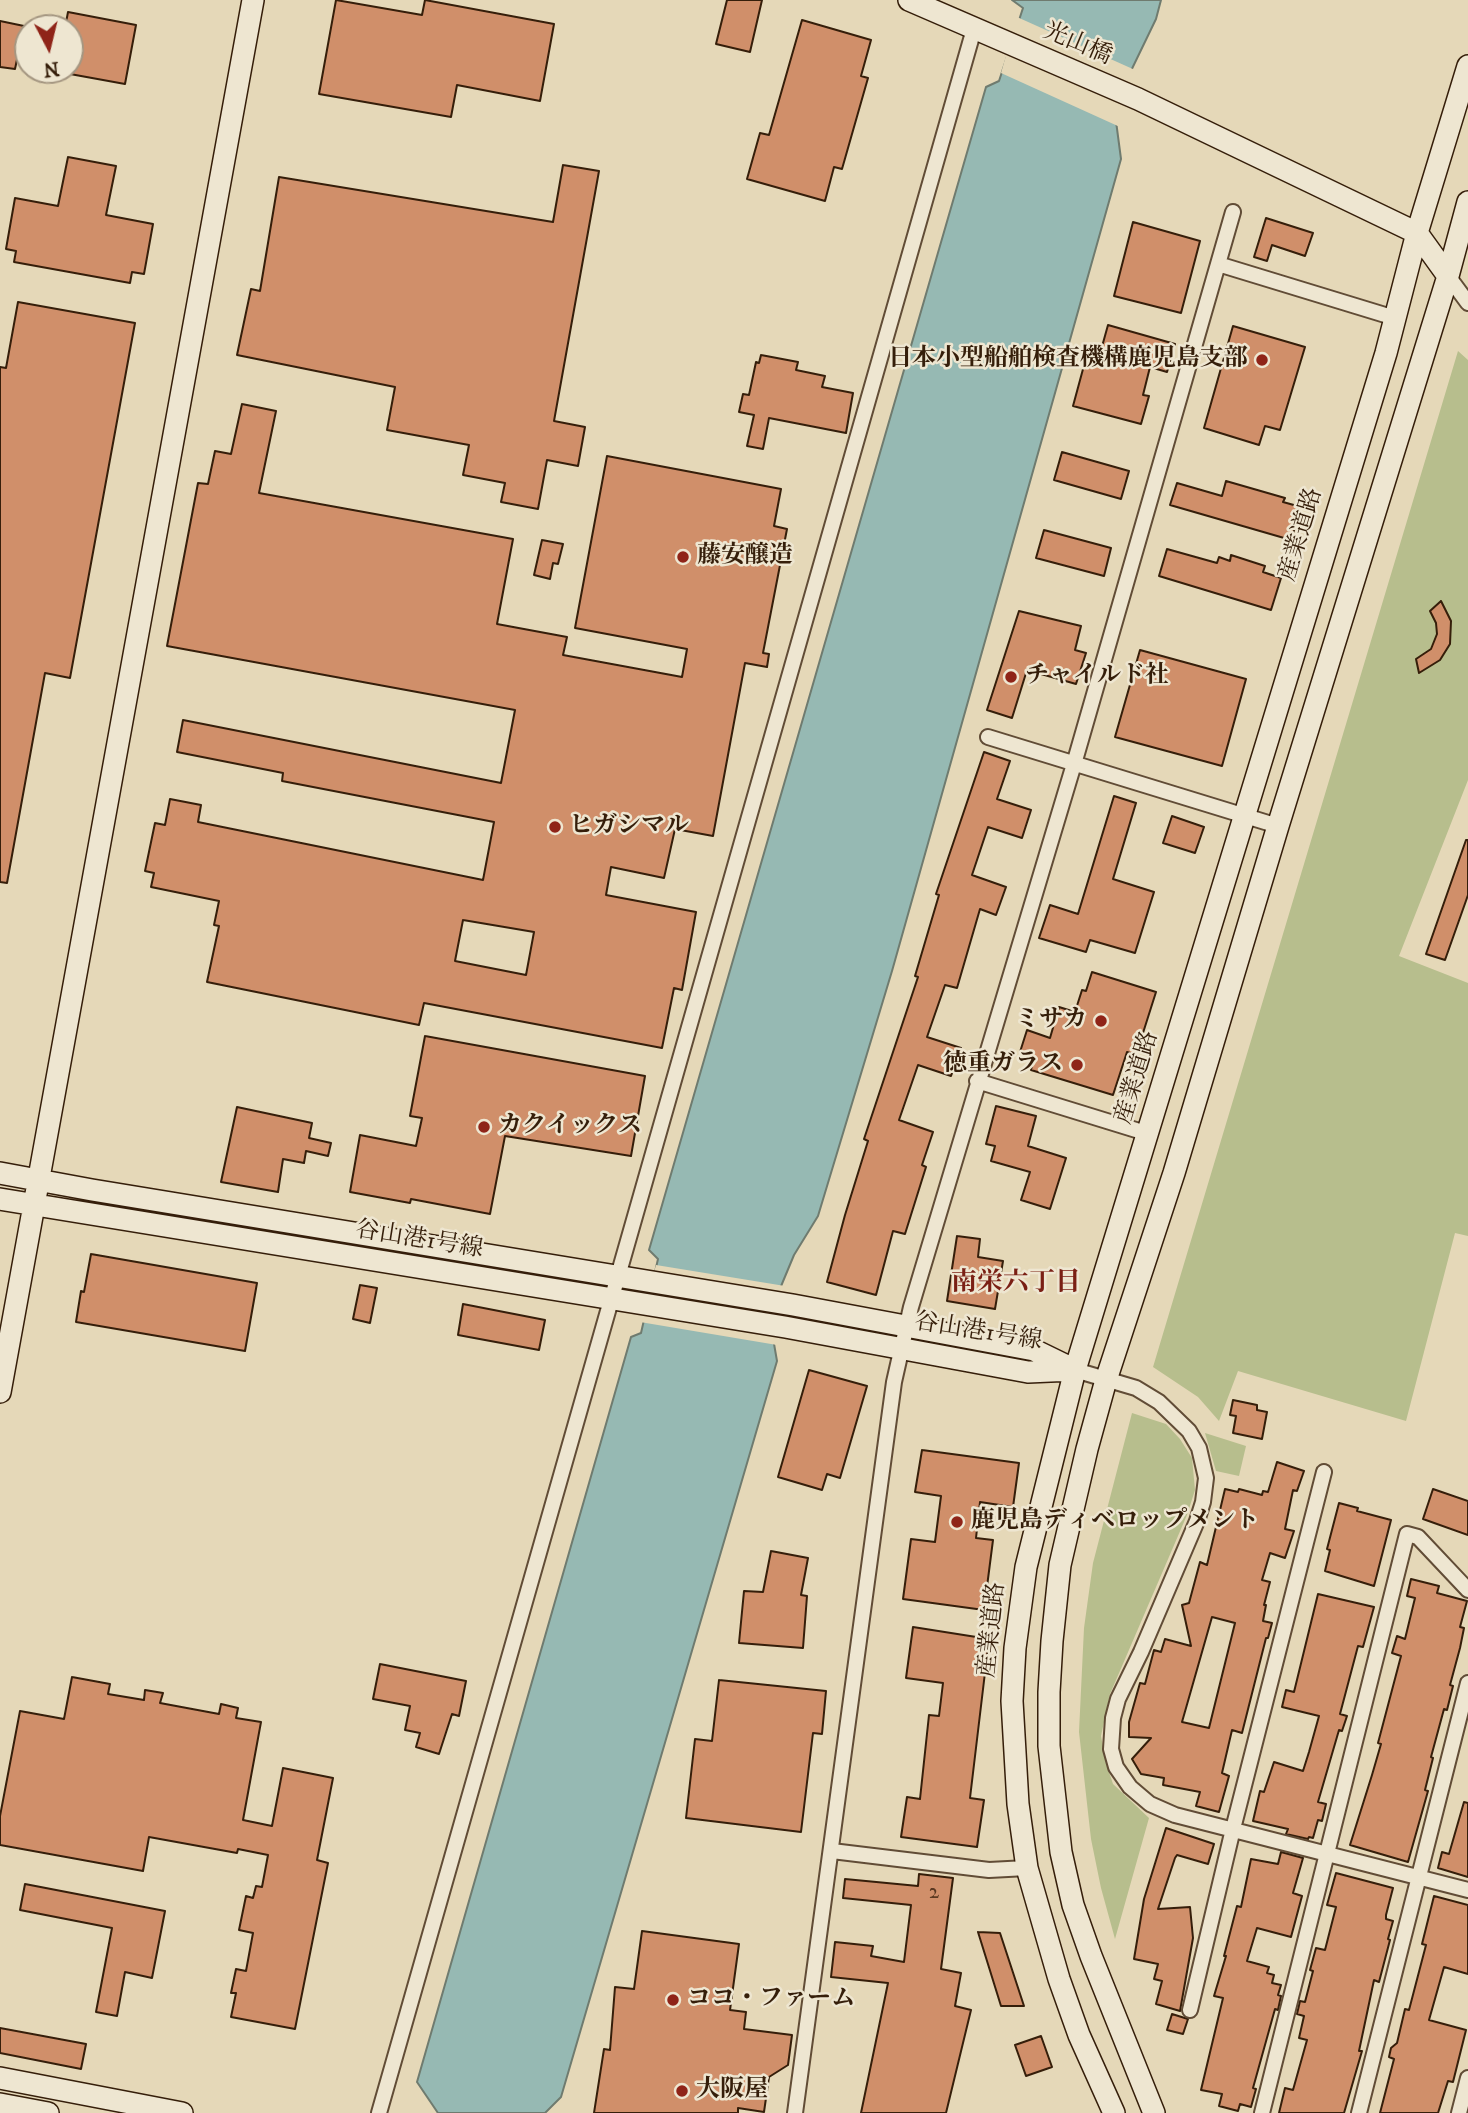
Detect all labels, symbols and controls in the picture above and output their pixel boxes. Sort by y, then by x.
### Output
north arrow [14,14,84,84]
street label: 光山橋 [1038,18,1116,72]
text: N [42,56,61,81]
place label: 日本小型船舶検査機構鹿児島支部 [888,346,1248,374]
marker: 日本小型船舶検査機構鹿児島支部 [1254,352,1270,368]
street label: 産業道路 [1274,485,1330,585]
place label: 藤安醸造 [697,543,793,571]
marker: 藤安醸造 [675,549,691,565]
place label: チャイルド社 [1025,663,1169,691]
marker: チャイルド社 [1003,669,1019,685]
place label: ヒガシマル [569,813,689,841]
marker: ヒガシマル [547,819,563,835]
place label: ミサカ [1015,1007,1087,1035]
marker: ミサカ [1093,1013,1109,1029]
street label: 産業道路 [1110,1028,1166,1128]
place label: 徳重ガラス [943,1051,1063,1079]
marker: 徳重ガラス [1069,1057,1085,1073]
place label: カクイックス [498,1113,642,1141]
marker: カクイックス [476,1119,492,1135]
street label: 谷山港1号線 [353,1217,485,1265]
district label: 南栄六丁目 [951,1269,1081,1301]
street label: 谷山港1号線 [912,1309,1044,1357]
place label: 鹿児島ディベロップメント [971,1508,1259,1536]
marker: 鹿児島ディベロップメント [949,1514,965,1530]
street label: 産業道路 [974,1581,1012,1679]
house number: 2 [929,1881,939,1907]
place label: ココ・ファーム [687,1986,855,2014]
marker: ココ・ファーム [665,1992,681,2008]
place label: 大阪屋 [696,2077,768,2105]
marker: 大阪屋 [674,2083,690,2099]

